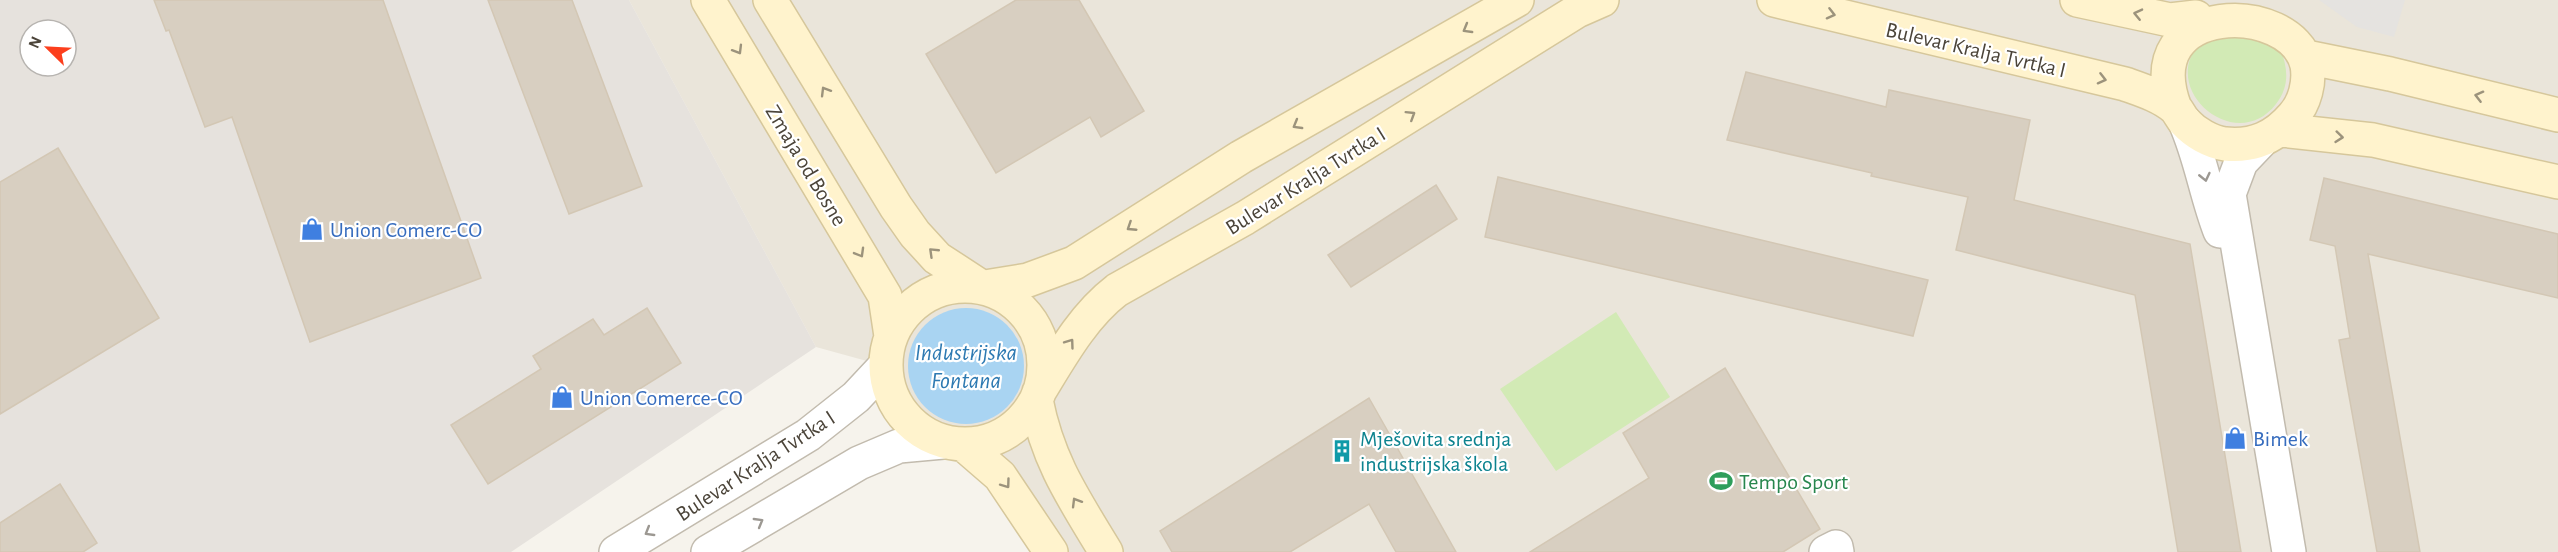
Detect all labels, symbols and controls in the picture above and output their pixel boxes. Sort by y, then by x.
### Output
one-way arrow [1826,6,1836,19]
one-way arrow [2133,8,2143,21]
north arrow [18,18,78,78]
street label: Bulevar Kralja Tvrtka I [1884,19,2068,81]
one-way arrow [1462,22,1473,33]
text: N [26,34,45,51]
one-way arrow [730,44,742,54]
one-way arrow [2097,71,2107,84]
one-way arrow [820,87,832,97]
one-way arrow [2474,91,2484,104]
street label: Zmaja od Bosne [761,101,851,230]
one-way arrow [1404,112,1415,123]
one-way arrow [1293,118,1303,129]
street label: Bulevar Kralja Tvrtka I [1222,123,1389,239]
one-way arrow [2335,130,2344,142]
one-way arrow [2197,172,2210,182]
shop icon: Union Comerc-CO [299,216,325,242]
place label: Union Comerc-CO [330,219,482,241]
one-way arrow [1127,220,1137,232]
one-way arrow [853,247,864,257]
one-way arrow [929,249,940,260]
one-way arrow [1063,338,1074,349]
water label: Industrijska Fontana [915,341,1017,393]
shop icon: Union Comerce-CO [549,384,575,410]
place label: Union Comerce-CO [580,387,743,409]
street label: Bulevar Kralja Tvrtka I [672,406,839,525]
shop icon: Bimek [2222,425,2248,451]
place label: Mješovita srednja industrijska škola [1360,428,1512,475]
place label: Bimek [2253,428,2308,450]
building icon: Mješovita srednja industrijska škola [1329,438,1355,464]
sports icon: Tempo Sport [1708,468,1734,494]
place label: Tempo Sport [1739,471,1848,493]
one-way arrow [999,478,1010,489]
one-way arrow [1071,498,1083,508]
one-way arrow [753,518,763,530]
one-way arrow [645,524,655,536]

